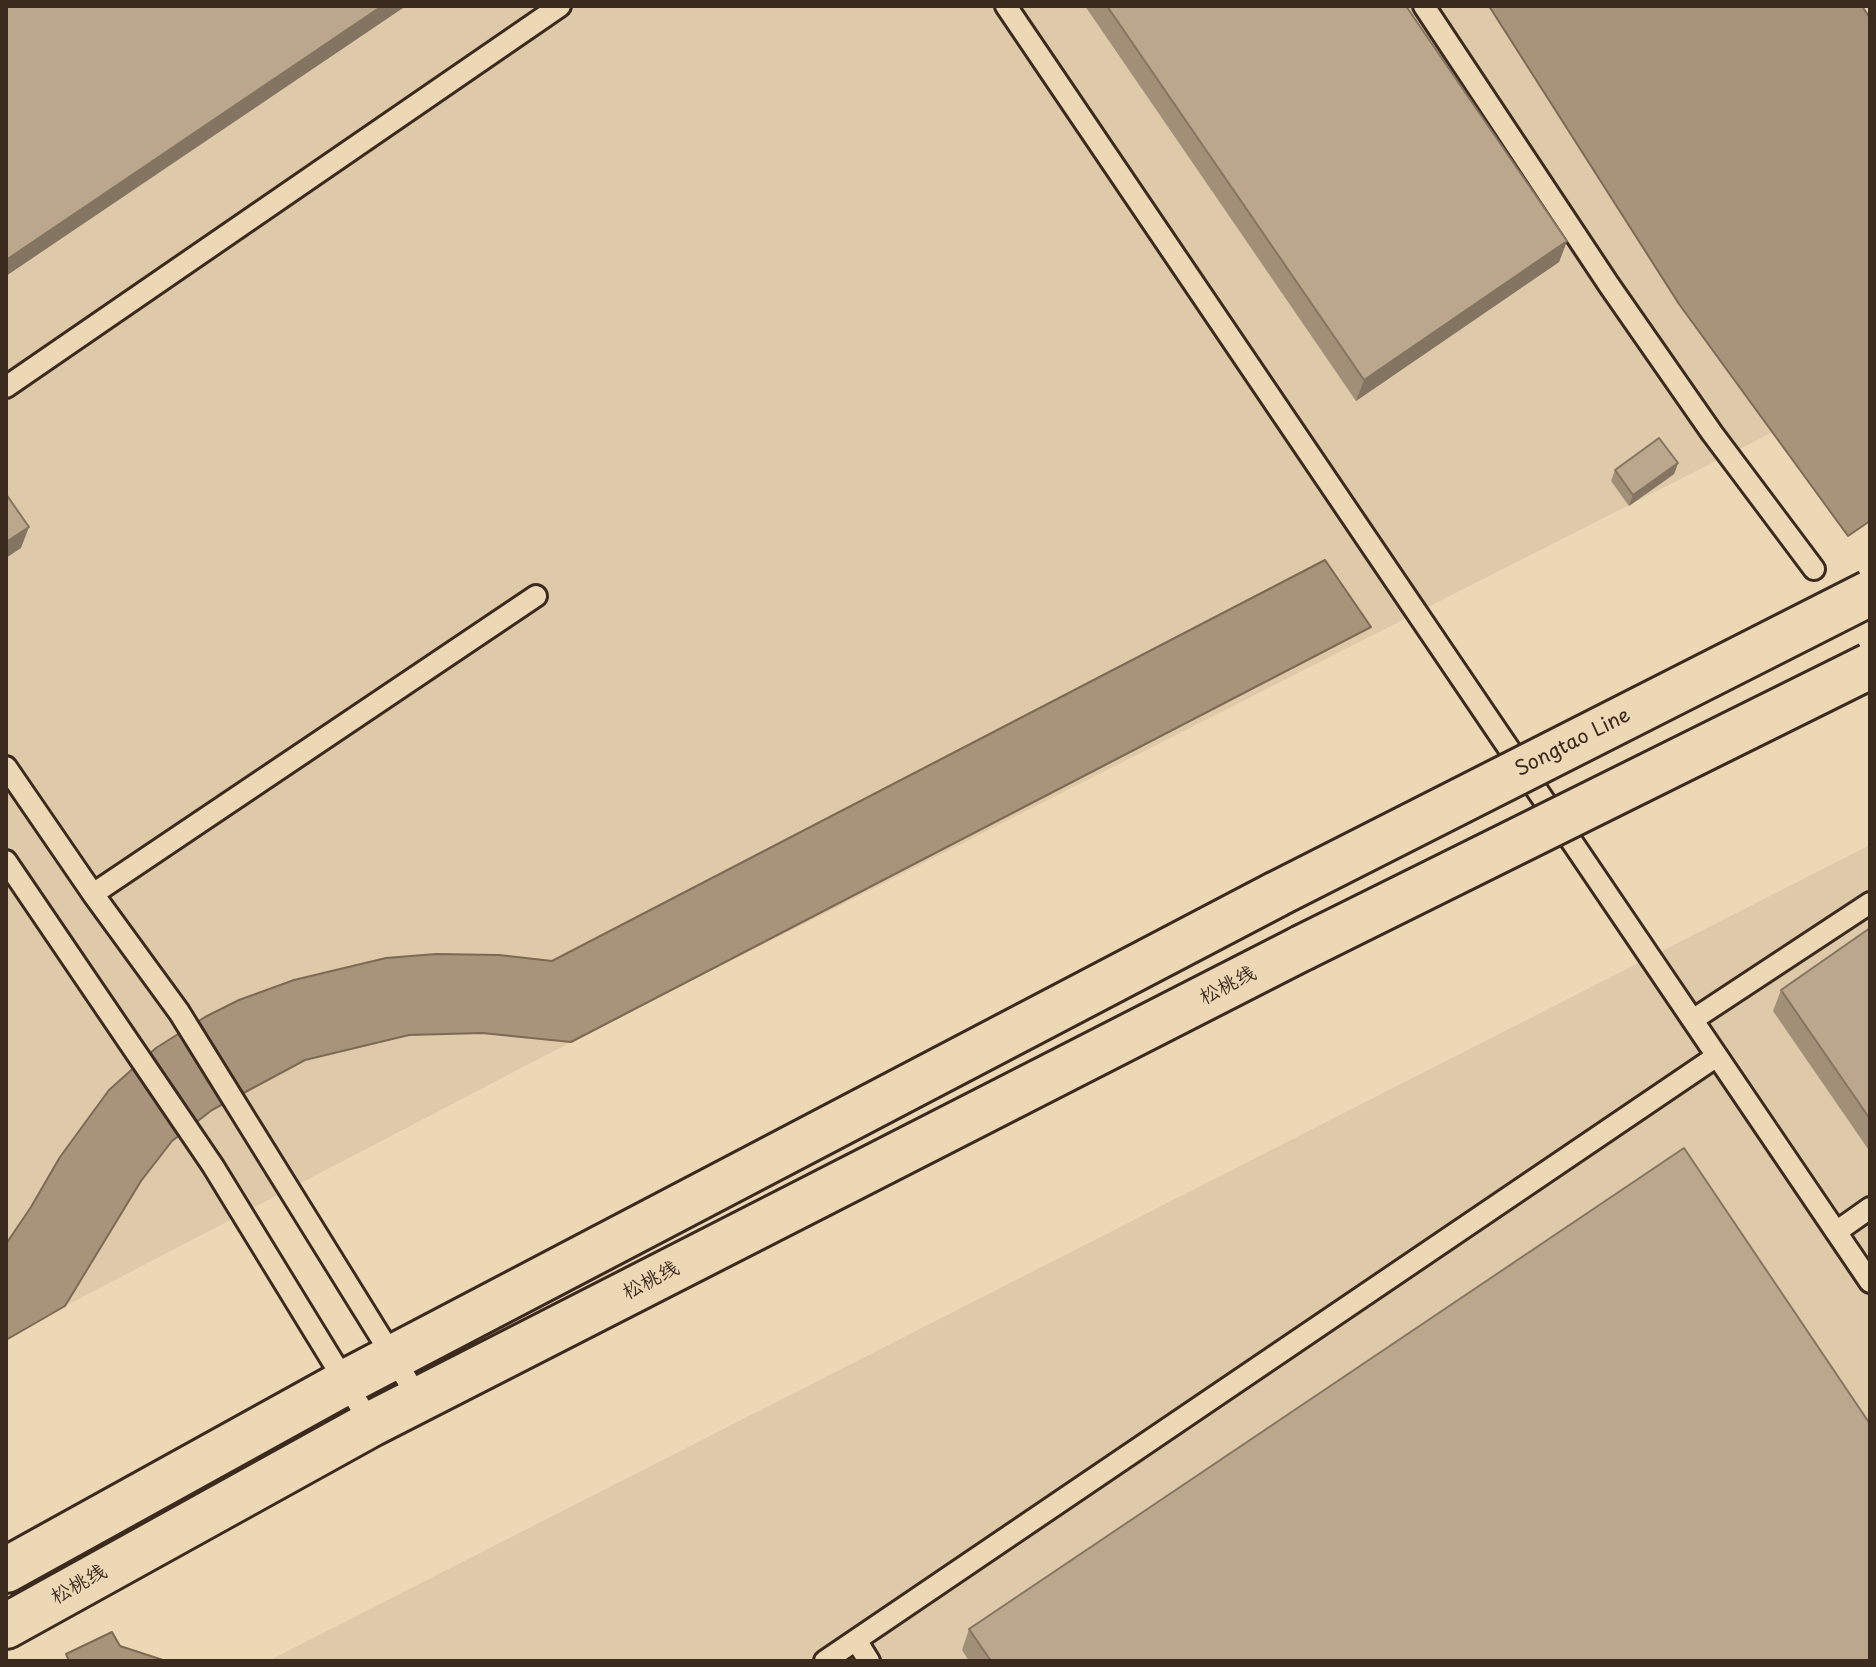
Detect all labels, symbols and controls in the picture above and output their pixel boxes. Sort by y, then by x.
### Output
street label: Songtao Line [1511,704,1635,782]
street label: 松桃线 [1196,962,1260,1010]
street label: 松桃线 [619,1257,683,1305]
street label: 松桃线 [47,1560,111,1610]

